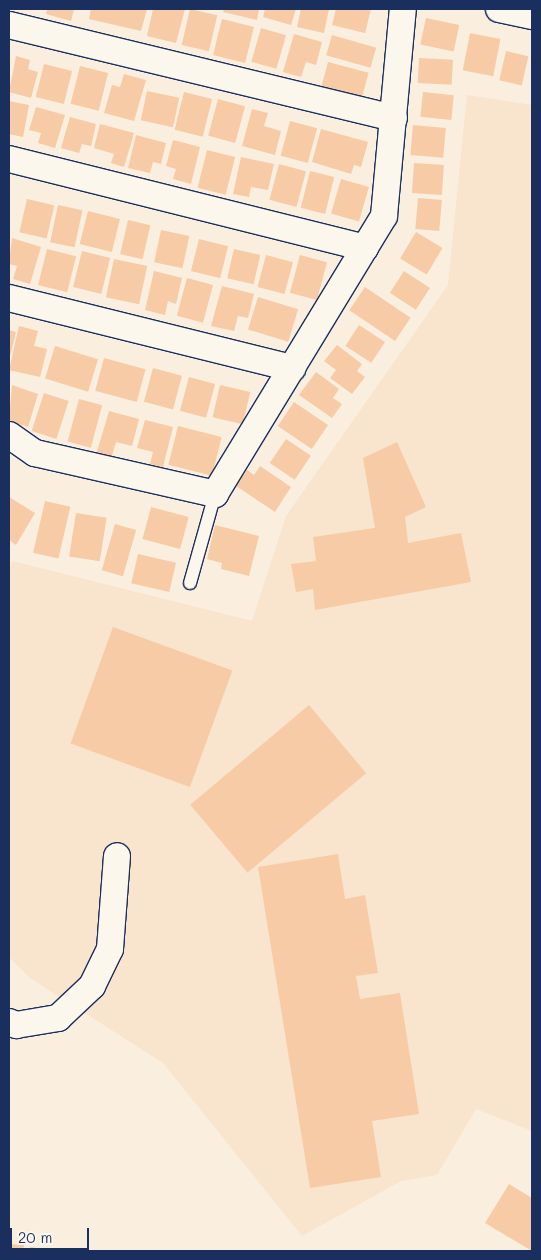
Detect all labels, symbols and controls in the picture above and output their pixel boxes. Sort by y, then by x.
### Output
scale bar [12,1218,91,1250]
text: 20 m [18,1227,52,1247]

